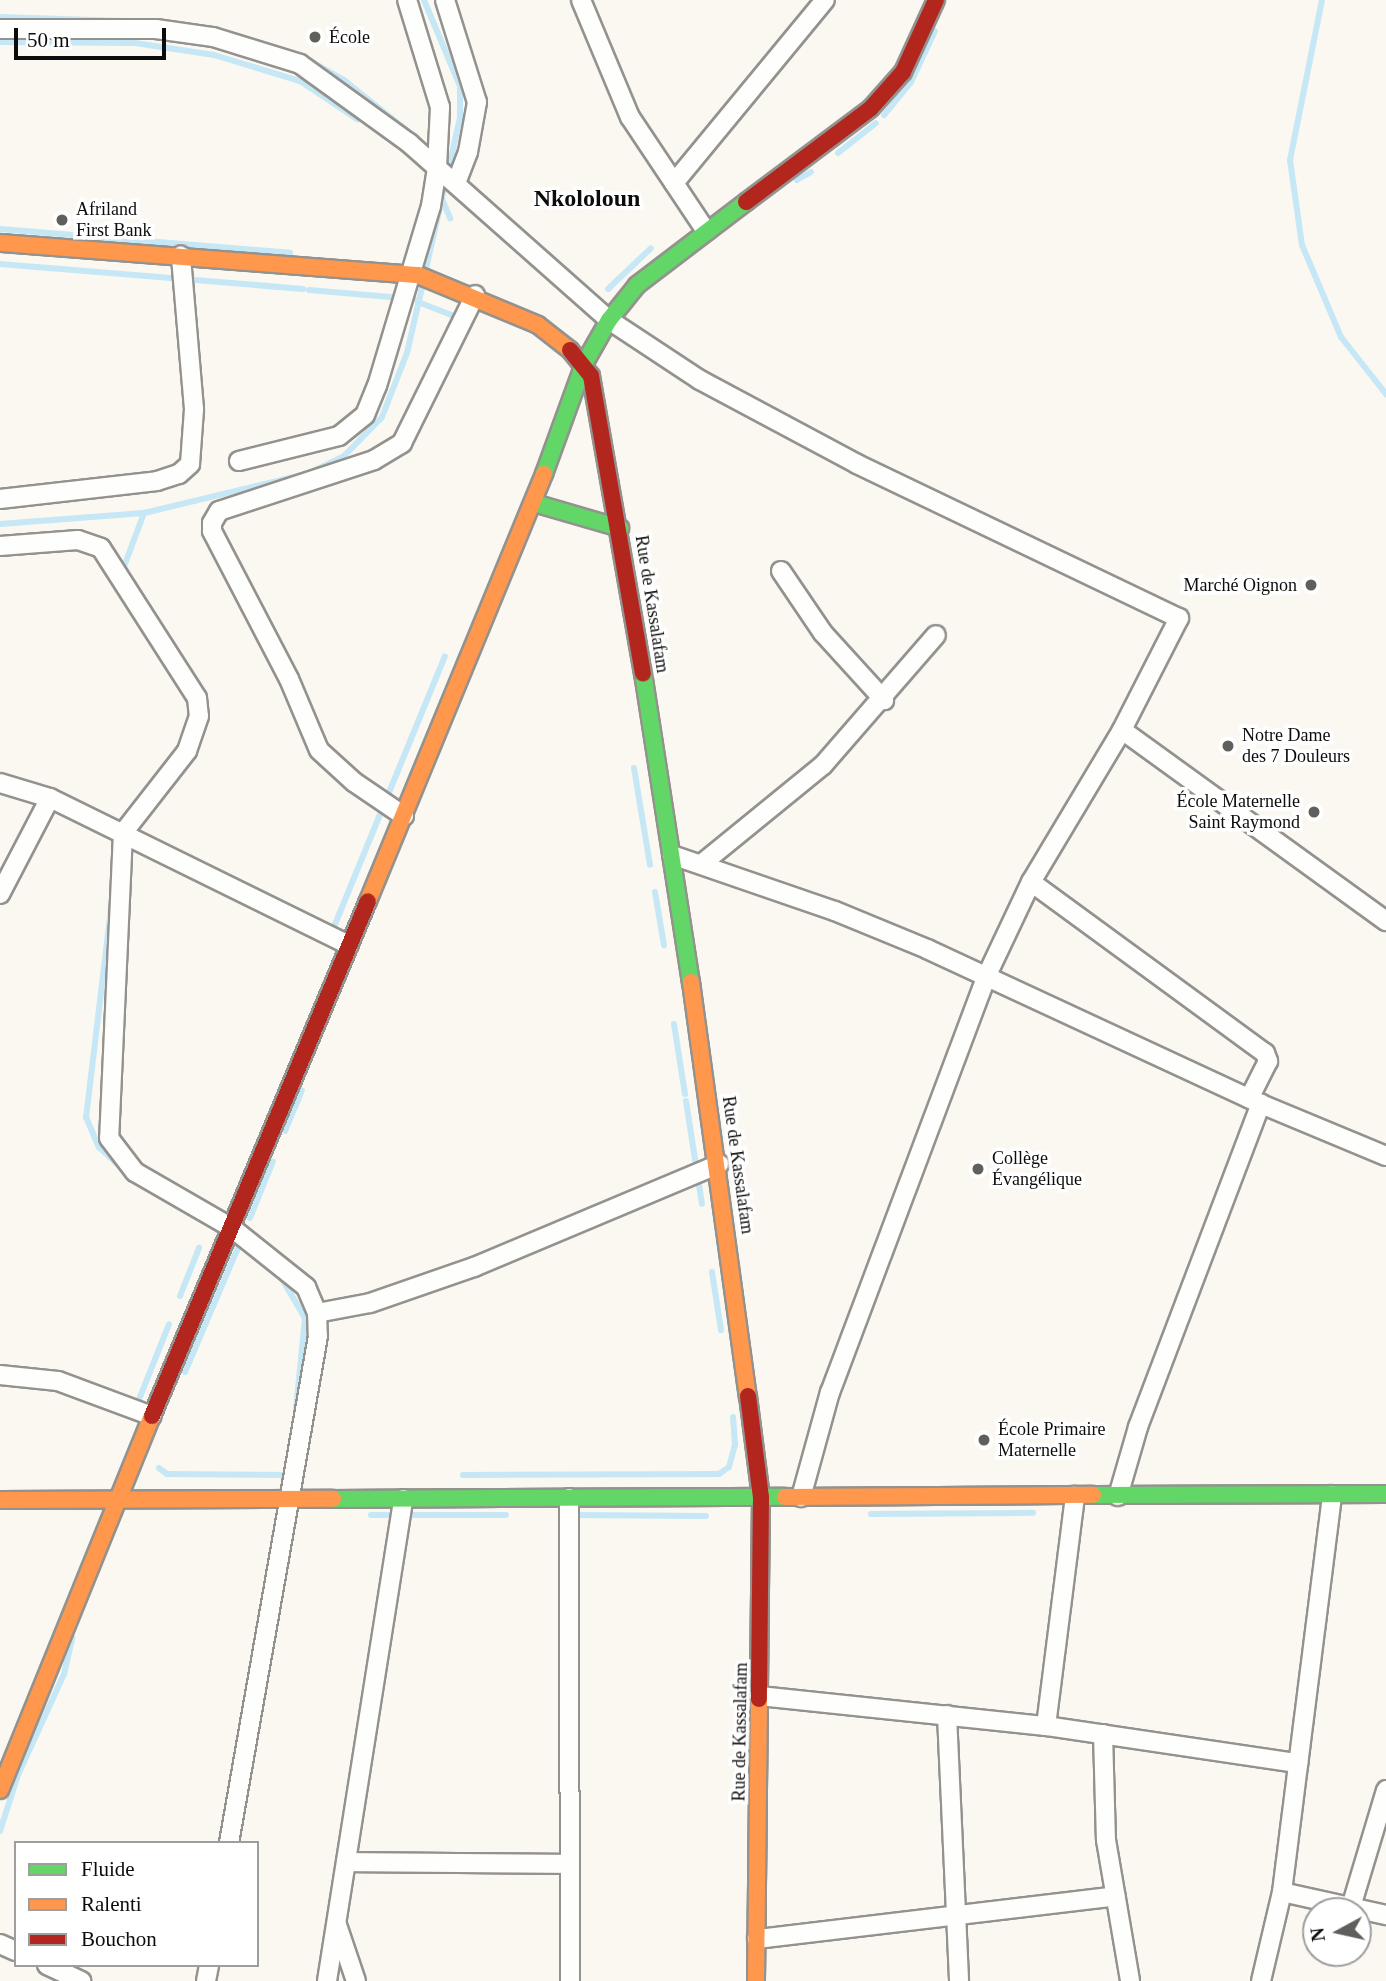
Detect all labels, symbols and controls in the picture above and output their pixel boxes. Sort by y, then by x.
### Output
scale bar [18,14,170,58]
place label: École [329,26,370,48]
text: 50 m [27,28,70,52]
marker: École [307,29,323,45]
district label: Nkololoun [534,185,640,213]
place label: Afriland First Bank [76,199,152,242]
marker: Afriland First Bank [54,212,70,228]
street label: Rue de Kassalafam [630,534,674,674]
place label: Marché Oignon [1184,574,1297,596]
marker: Marché Oignon [1303,577,1319,593]
place label: Notre Dame des 7 Douleurs [1242,725,1350,768]
marker: Notre Dame des 7 Douleurs [1220,738,1236,754]
place label: École Maternelle Saint Raymond [1177,791,1300,834]
marker: École Maternelle Saint Raymond [1306,804,1322,820]
street label: Rue de Kassalafam [718,1095,758,1235]
place label: Collège Évangélique [992,1148,1082,1190]
marker: Collège Évangélique [970,1161,986,1177]
place label: École Primaire Maternelle [998,1419,1105,1462]
marker: École Primaire Maternelle [976,1432,992,1448]
street label: Rue de Kassalafam [728,1662,752,1802]
legend [14,1841,259,1967]
text: Fluide [81,1857,135,1881]
text: Ralenti [81,1892,142,1916]
north arrow [1302,1897,1372,1967]
text: N [1306,1926,1329,1943]
text: Bouchon [81,1927,157,1951]

